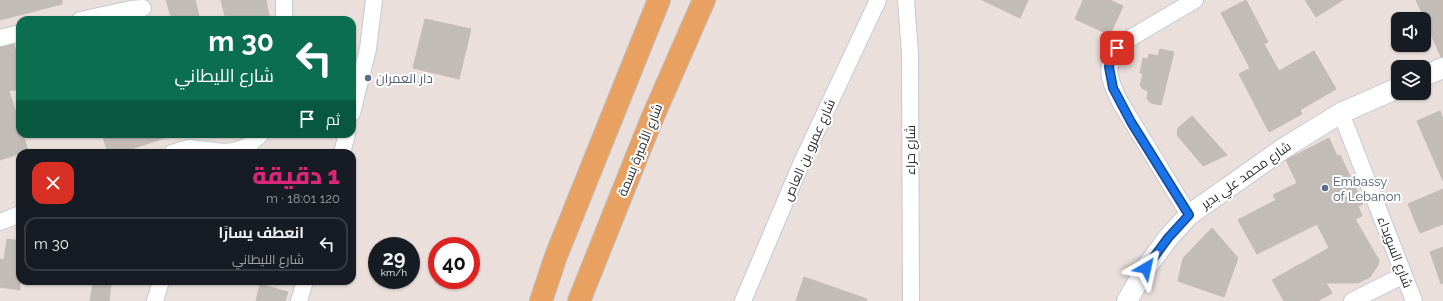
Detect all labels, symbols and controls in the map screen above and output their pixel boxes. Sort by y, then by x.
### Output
map controls [1391,12,1431,100]
button: sound [1391,12,1431,52]
text: 30 m [208,25,274,58]
pin [1100,31,1134,65]
icon: left [288,32,340,84]
icon: arrive [1106,37,1128,59]
button: layers [1391,60,1431,100]
text: شارع الليطاني [174,65,274,86]
place label: دار العمران [376,71,433,86]
marker: دار العمران [363,73,373,83]
street label: شارع عمرو بن العاص [780,97,839,204]
street label: شارع الأميرة بسمة [615,102,666,199]
icon: arrive [296,108,318,130]
text: ثم [326,111,340,129]
street label: شارع حراء [903,125,919,175]
street label: شارع محمد علي بدير [1197,138,1296,215]
text: 1 دقيقة [252,161,340,190]
button: close [32,162,74,204]
place label: Embassy of Lebanon [1333,174,1401,204]
marker: Embassy of Lebanon [1320,183,1330,193]
text: 120 m · 18:01 [266,191,340,206]
street label: شارع السويداء [1374,214,1415,290]
text: انعطف يسارًا [219,224,304,242]
icon: left [316,233,338,255]
text: 30 m [34,235,69,253]
speed limit sign: 40 [428,237,480,289]
text: 29 [382,246,406,270]
position arrow [1125,247,1167,289]
text: شارع الليطاني [232,252,304,267]
text: km/h [381,267,407,278]

